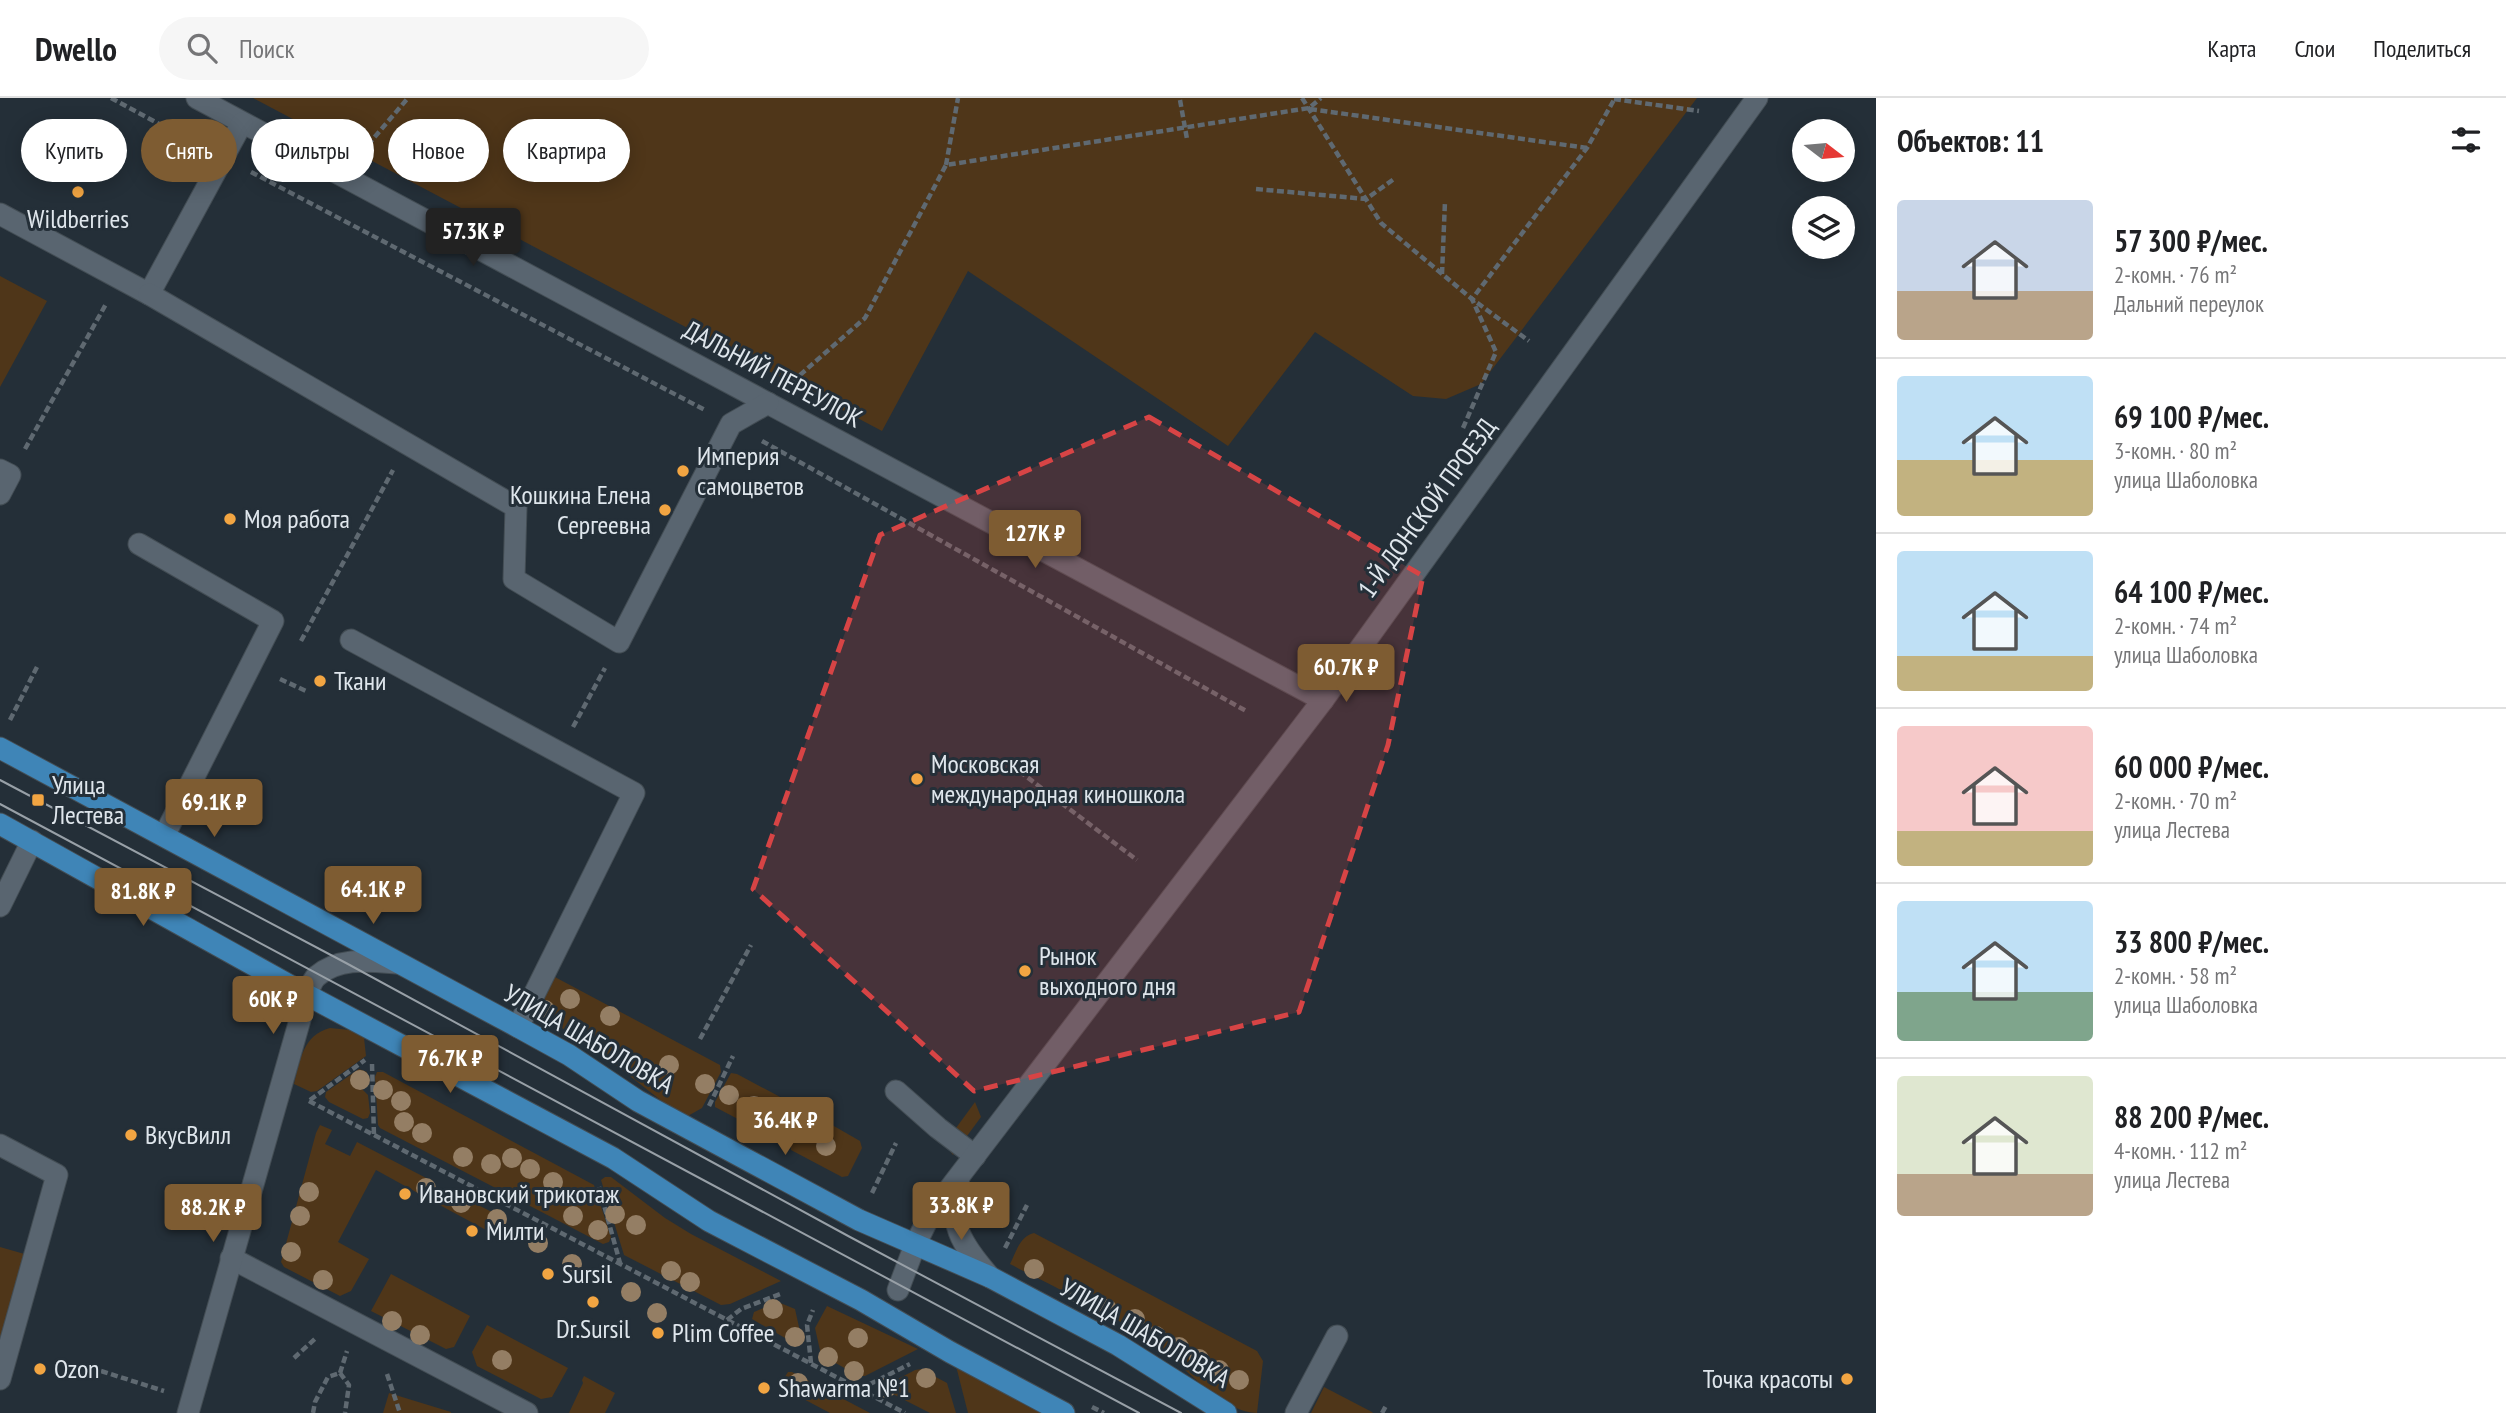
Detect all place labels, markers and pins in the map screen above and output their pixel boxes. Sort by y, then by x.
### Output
marker: Wildberries [70,184,86,200]
place label: Wildberries [27,202,129,235]
pin: 57.3K ₽ [408,208,538,268]
place label: Империя самоцветов [697,439,804,502]
marker: Империя самоцветов [675,463,691,479]
place label: Кошкина Елена Сергеевна [510,478,651,541]
place label: Моя работа [244,502,350,535]
marker: Кошкина Елена Сергеевна [657,502,673,518]
pin: 127K ₽ [978,510,1092,570]
marker: Моя работа [222,511,238,527]
pin: 60.7K ₽ [1281,644,1411,704]
place label: Ткани [334,664,386,697]
marker: Ткани [312,673,328,689]
place label: Московская международная киношкола [931,747,1185,810]
place label: Улица Лестева [51,768,124,831]
marker: Московская международная киношкола [909,771,925,787]
pin: 69.1K ₽ [149,780,279,839]
marker: Улица Лестева [30,792,46,808]
pin: 64.1K ₽ [308,866,438,926]
pin: 81.8K ₽ [78,868,208,928]
place label: Рынок выходного дня [1039,939,1176,1002]
marker: Рынок выходного дня [1017,963,1033,979]
pin: 60K ₽ [224,976,322,1036]
pin: 76.7K ₽ [385,1035,515,1095]
pin: 36.4K ₽ [720,1098,850,1157]
place label: ВкусВилл [145,1118,231,1151]
marker: ВкусВилл [123,1127,139,1143]
place label: Ивановский трикотаж [419,1177,619,1210]
pin: 33.8K ₽ [896,1182,1026,1242]
pin: 88.2K ₽ [148,1184,278,1244]
marker: Ивановский трикотаж [397,1186,413,1202]
place label: Милти [486,1214,544,1247]
marker: Милти [464,1223,480,1239]
place label: Sursil [562,1257,612,1290]
marker: Sursil [540,1266,556,1282]
marker: Dr.Sursil [585,1294,601,1310]
place label: Dr.Sursil [556,1312,630,1345]
place label: Plim Coffee [672,1316,774,1349]
marker: Plim Coffee [650,1325,666,1341]
place label: Ozon [54,1352,100,1385]
marker: Ozon [32,1361,48,1377]
place label: Точка красоты [1703,1362,1833,1395]
place label: Shawarma №1 [778,1371,910,1404]
marker: Точка красоты [1839,1371,1855,1387]
marker: Shawarma №1 [756,1380,772,1396]

